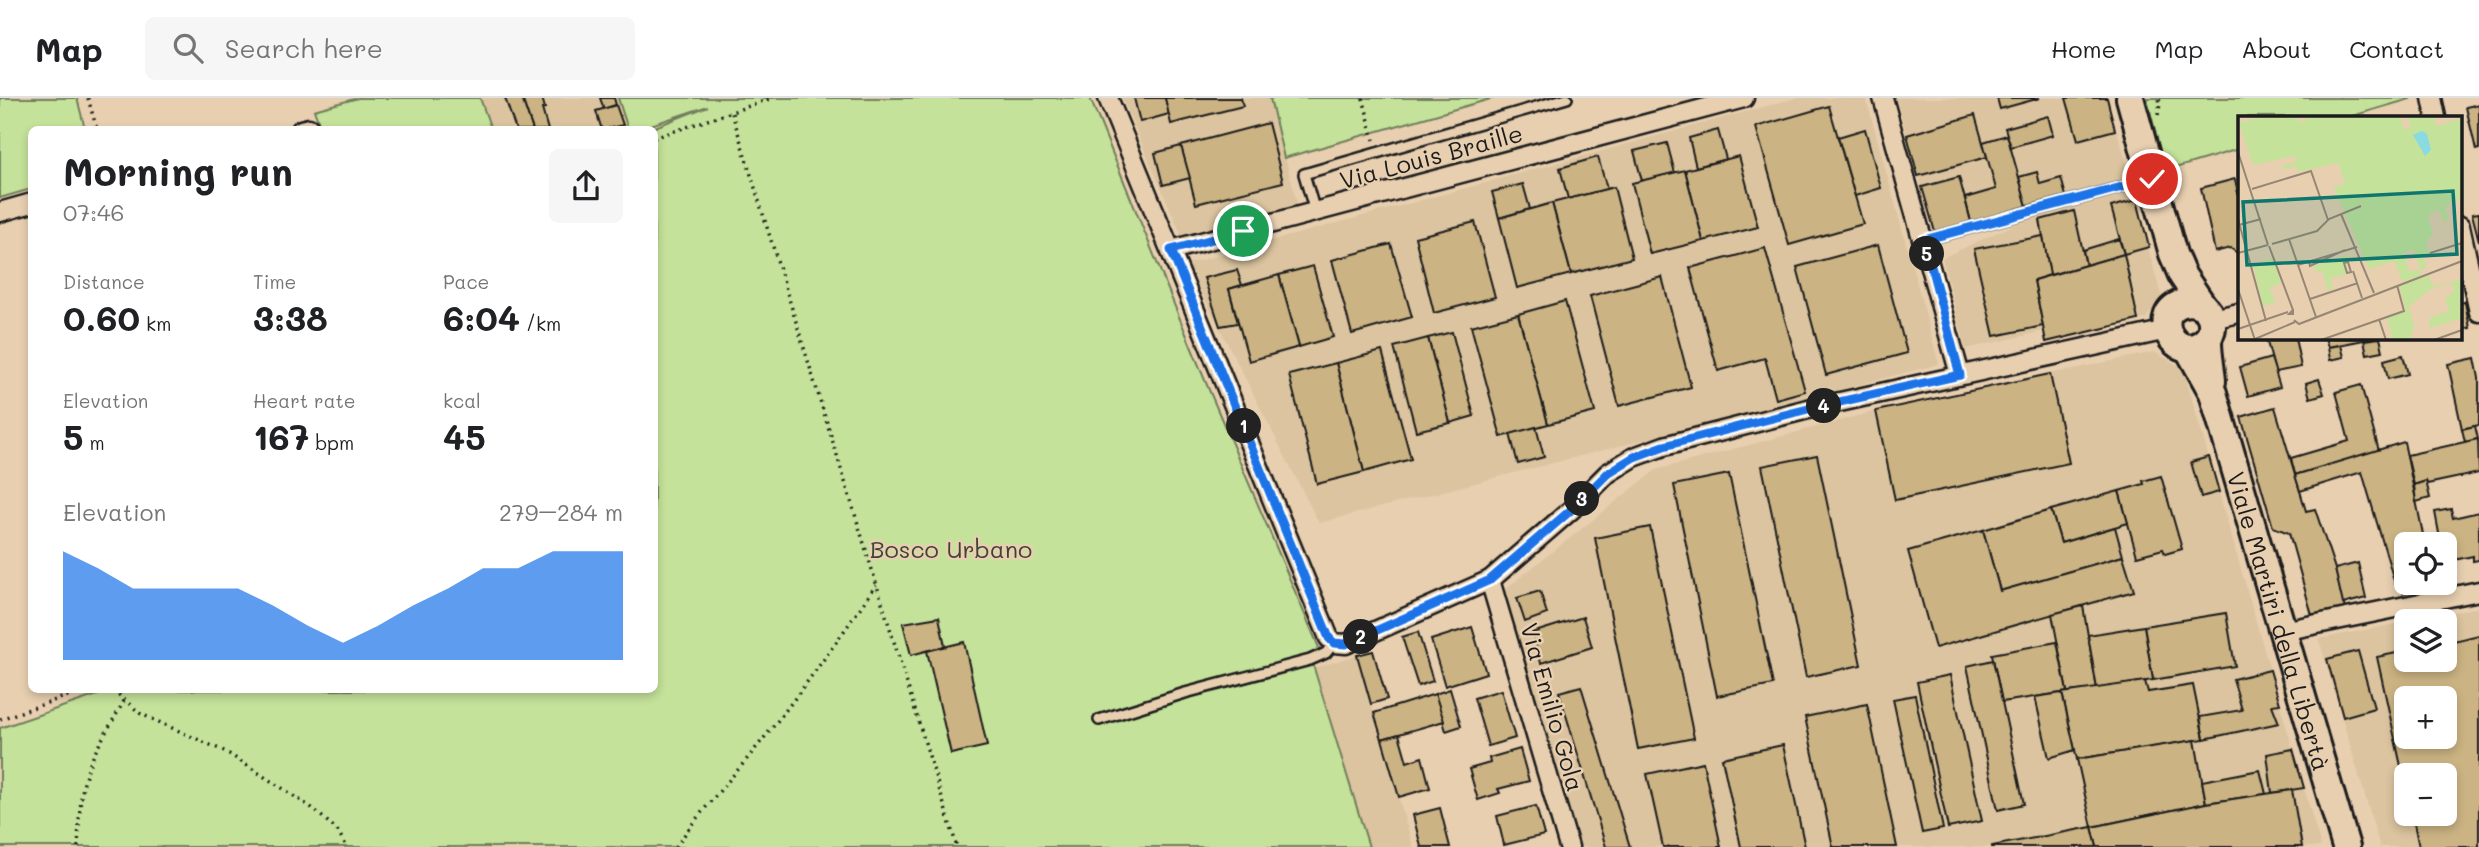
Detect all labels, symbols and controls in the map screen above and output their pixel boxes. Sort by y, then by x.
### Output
search box [145,17,635,80]
text: Map [35,27,103,70]
icon: search [169,29,207,67]
text: Search here [225,31,383,65]
text: Home [2051,33,2116,64]
text: Map [2154,33,2203,64]
text: About [2241,33,2311,64]
text: Contact [2349,33,2444,64]
inset map [2238,116,2462,340]
street label: Via Louis Braille [1336,117,1526,195]
text: Morning run [63,146,293,196]
button: share [549,149,623,223]
pin [2122,149,2182,209]
icon: check [2133,160,2171,198]
text: 07:46 [63,197,125,227]
pin [1213,201,1273,261]
icon: arrive [1224,212,1262,250]
pin: 5 [1910,236,1944,272]
text: 5 [1921,241,1932,266]
text: Distance [63,269,145,294]
text: Time [253,269,296,294]
text: Pace [443,269,489,294]
text: 0.60 [63,294,140,340]
text: 3:38 [253,294,328,340]
text: 6:04 [443,294,520,340]
text: km [140,311,171,336]
text: /km [520,311,561,336]
text: Elevation [63,388,148,413]
text: Heart rate [253,388,356,413]
text: kcal [443,388,481,413]
pin: 4 [1806,388,1842,424]
text: 4 [1817,393,1830,418]
pin: 1 [1226,408,1262,444]
text: 5 [63,413,83,459]
text: 167 [253,413,309,459]
text: 45 [443,413,486,459]
text: 1 [1239,413,1248,438]
text: m [83,430,105,455]
text: bpm [309,430,354,455]
street label: Viale Martiri della Libertà [2221,468,2338,774]
pin: 3 [1564,482,1600,516]
text: 3 [1576,486,1587,511]
text: Elevation [63,497,166,527]
text: 279–284 m [499,497,623,527]
map controls [2394,532,2457,826]
button: locate [2394,532,2457,595]
park label: Bosco Urbano [870,533,1032,564]
button: layers [2394,609,2457,672]
street label: Via Emilio Gola [1514,619,1592,795]
pin: 2 [1344,620,1378,654]
text: 2 [1355,624,1366,649]
button: + [2394,686,2457,749]
button: − [2394,763,2457,826]

